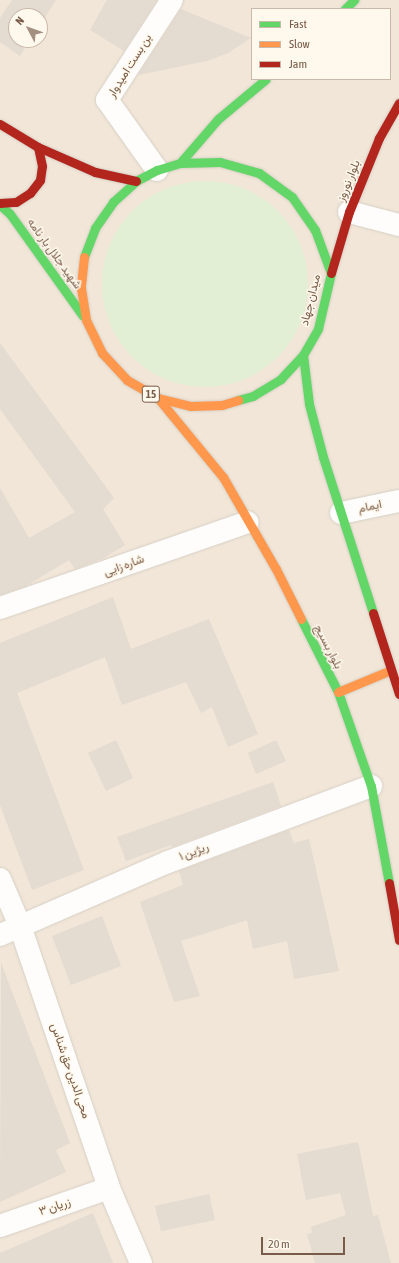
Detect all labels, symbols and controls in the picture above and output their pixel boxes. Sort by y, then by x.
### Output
north arrow [8,8,48,48]
legend [251,8,391,80]
text: N [13,14,26,27]
text: Fast [289,17,307,31]
street label: بن بست امیدوار [105,31,155,101]
text: Slow [289,37,310,51]
text: Jam [289,57,307,71]
street label: بلوار نوروز [334,158,364,204]
street label: شهید جلال بار نامه [23,216,85,292]
street label: میدان جهاد [298,273,324,327]
road number: 15 [141,385,161,403]
street label: ایمام [357,497,383,517]
street label: شاره زایی [102,552,146,580]
street label: بلوار بسیج [311,622,345,672]
street label: ریژین ۱ [177,840,211,864]
street label: محی الدین حق شناس [47,1021,93,1121]
street label: زریان ۳ [37,1195,73,1219]
scale bar [263,1229,347,1255]
text: 20 m [268,1237,290,1251]

